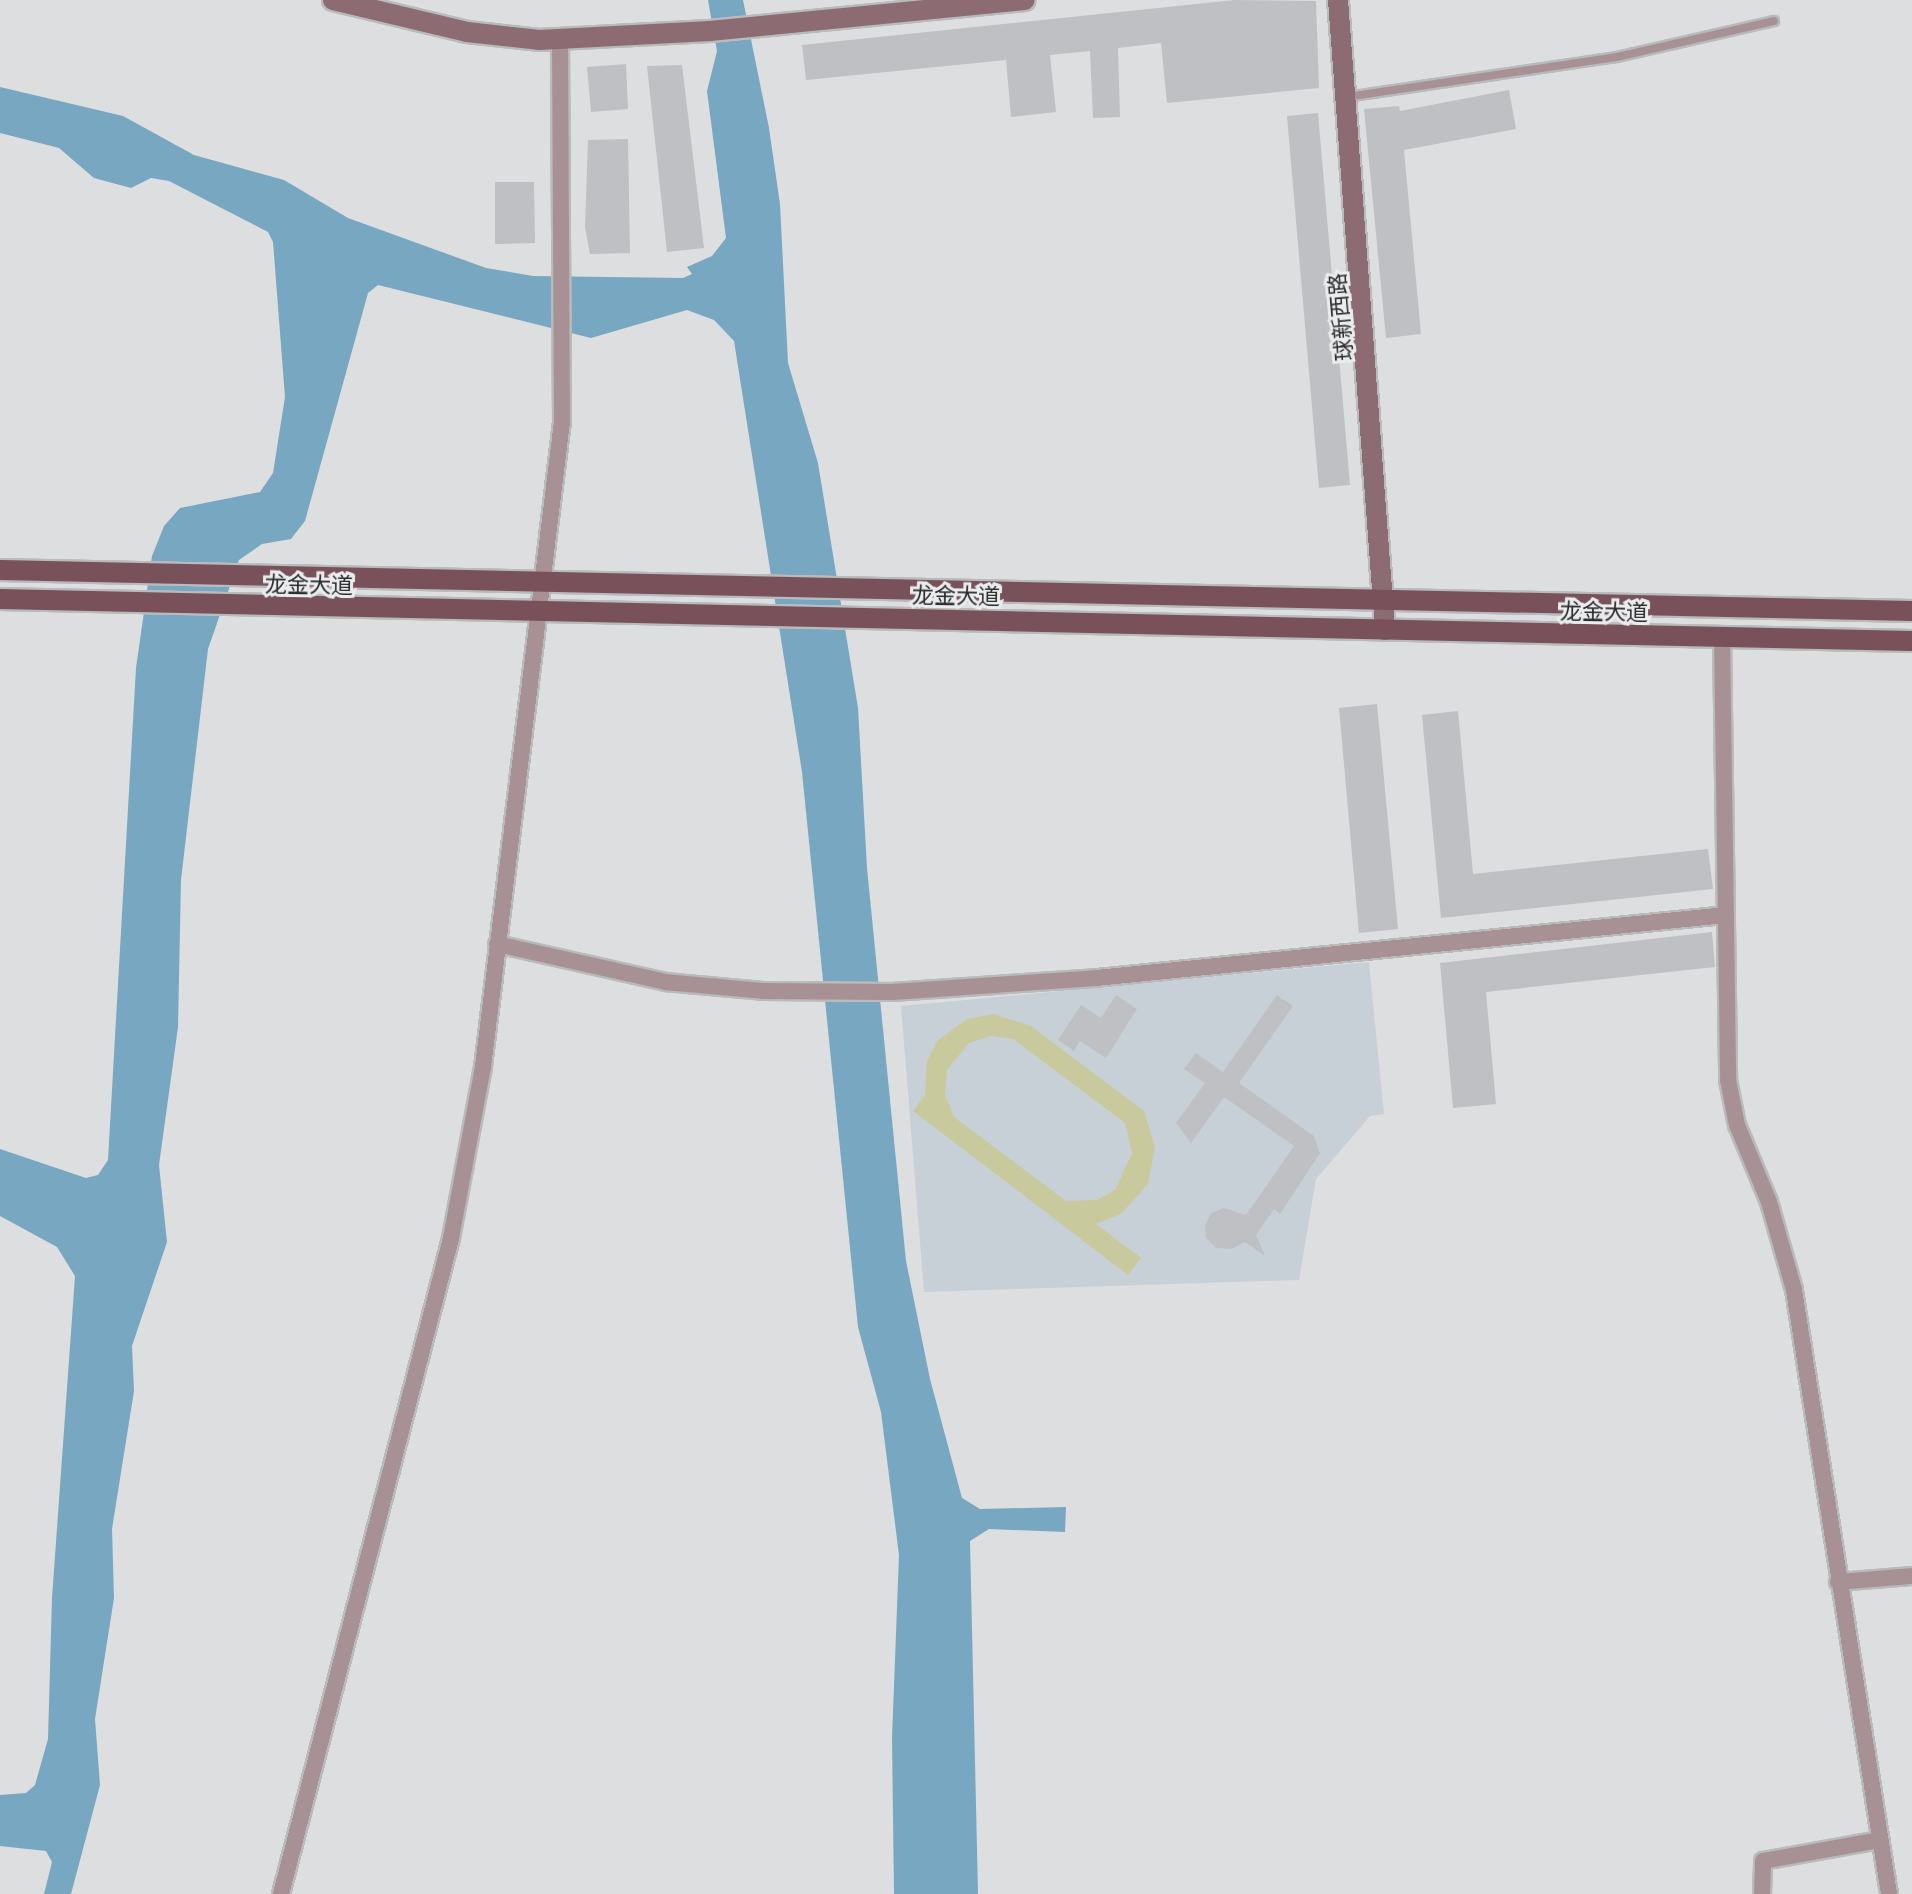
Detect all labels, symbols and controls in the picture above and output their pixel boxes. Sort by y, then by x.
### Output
street label: 球新西路 [1323,272,1357,362]
street label: 龙金大道 [265,570,353,598]
street label: 龙金大道 [912,581,1000,609]
street label: 龙金大道 [1560,597,1648,625]

